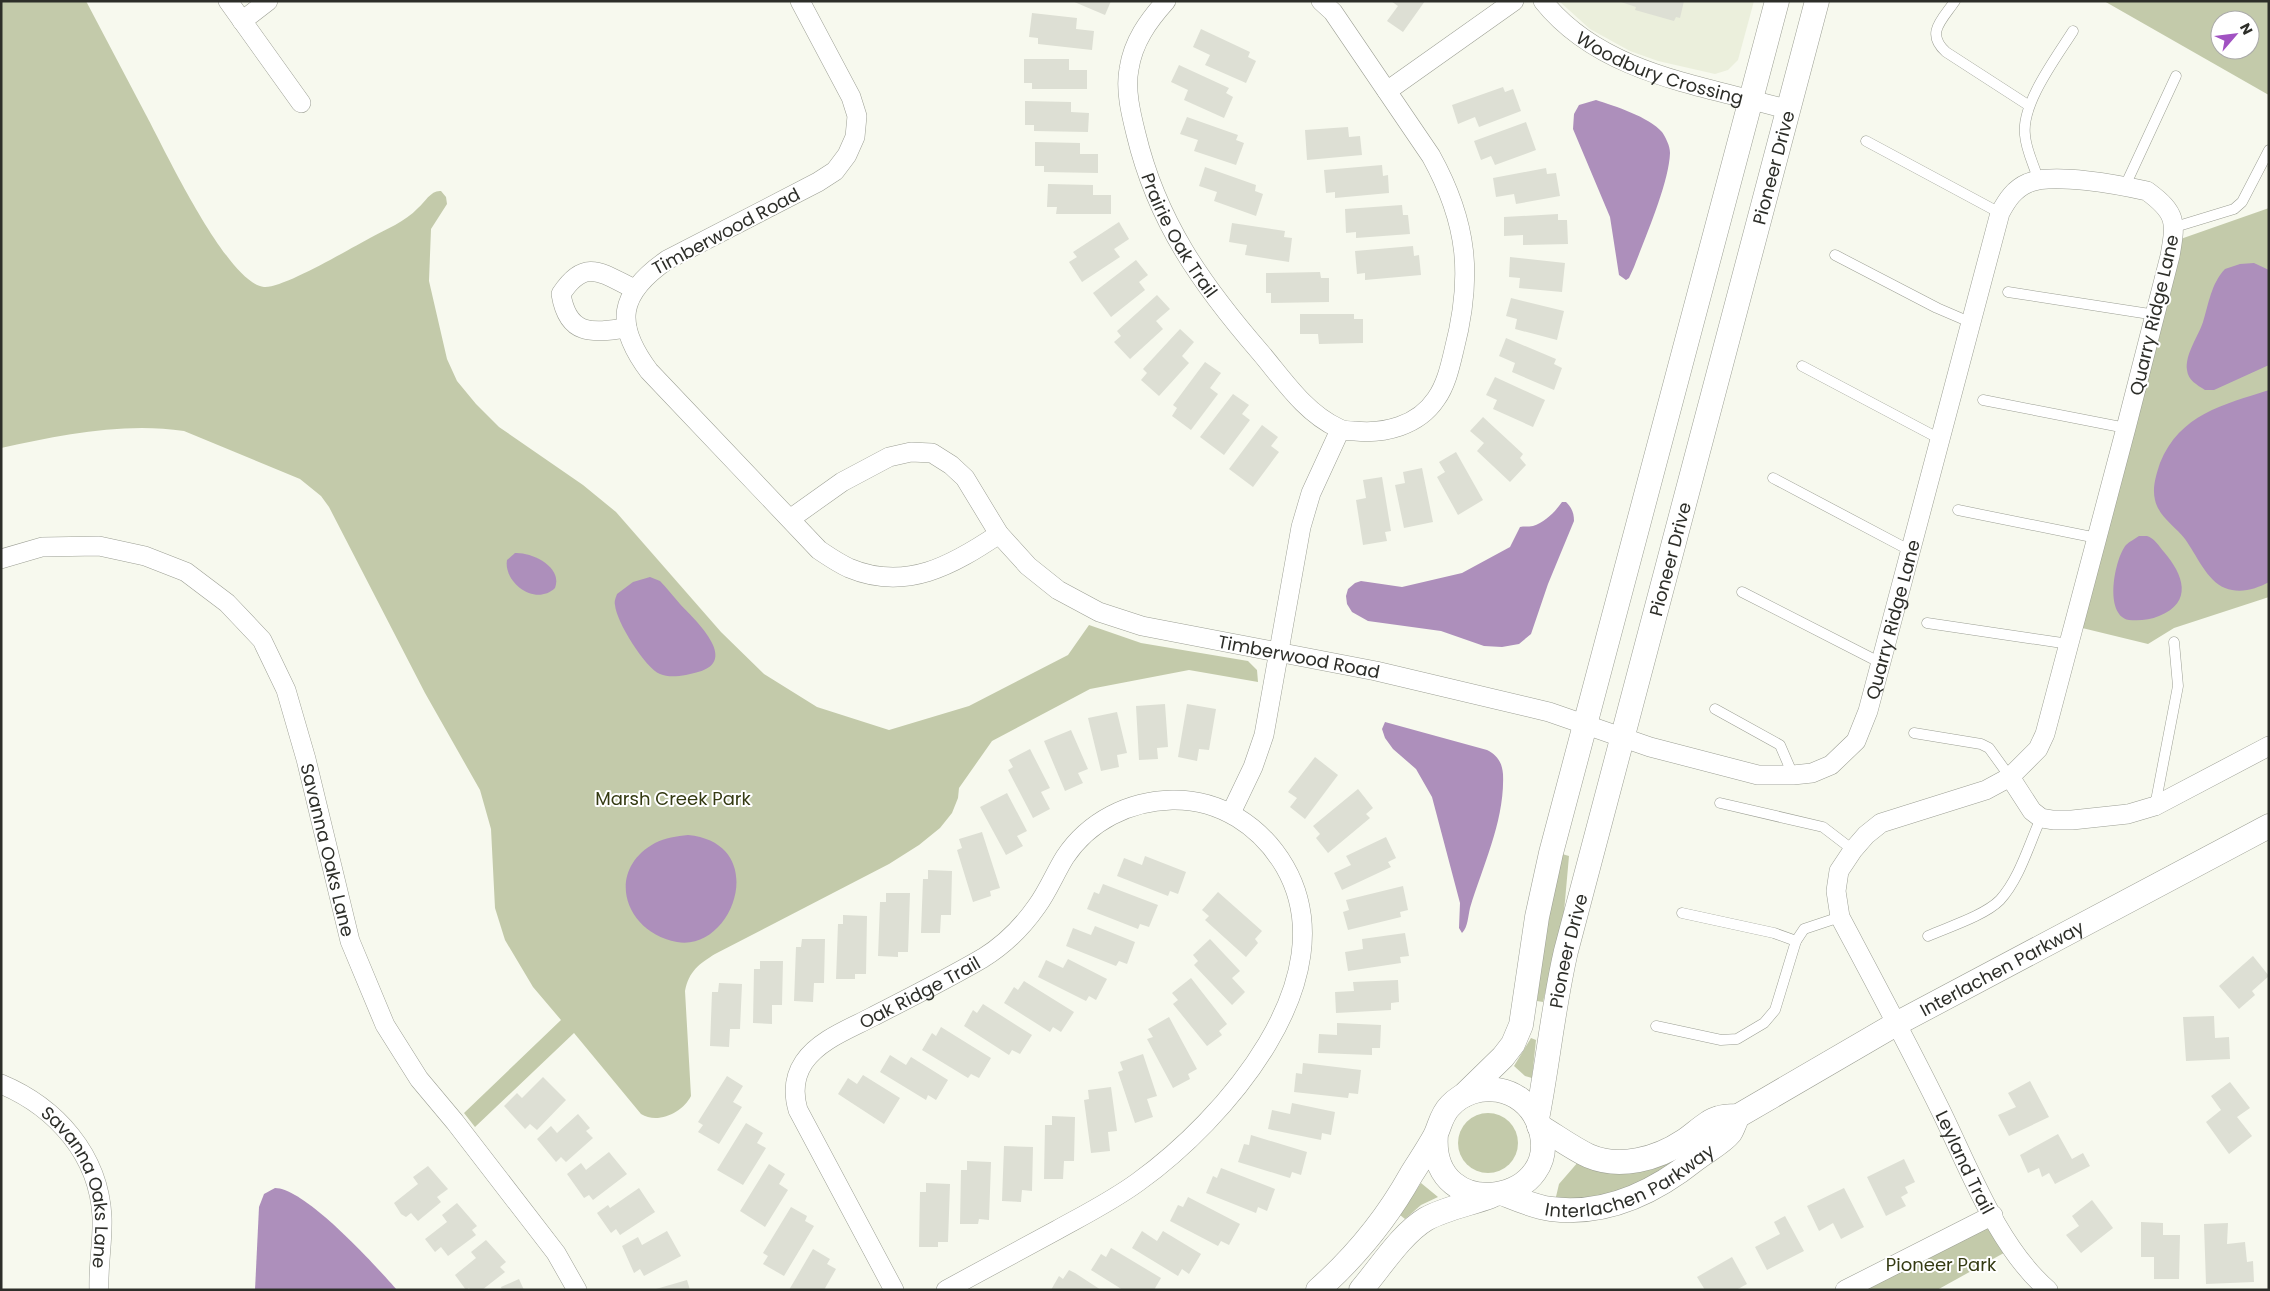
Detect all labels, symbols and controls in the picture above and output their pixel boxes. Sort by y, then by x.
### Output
north arrow [2210,10,2260,60]
text: N [2235,20,2258,38]
street label: Woodbury Crossing [1571,25,1746,110]
street label: Pioneer Drive [1746,108,1800,227]
street label: Prairie Oak Trail [1136,169,1224,302]
street label: Timberwood Road [648,181,804,281]
street label: Quarry Ridge Lane [2123,232,2185,398]
street label: Pioneer Drive [1643,499,1697,619]
street label: Quarry Ridge Lane [1859,537,1925,702]
street label: Timberwood Road [1216,628,1382,684]
street label: Savanna Oaks Lane [295,761,361,939]
park label: Marsh Creek Park [595,786,752,811]
street label: Pioneer Drive [1543,891,1593,1010]
street label: Interlachen Parkway [1915,914,2088,1022]
street label: Oak Ridge Trail [855,950,985,1034]
street label: Savanna Oaks Lane [36,1100,115,1269]
street label: Leyland Trail [1930,1106,2001,1218]
street label: Interlachen Parkway [1543,1138,1719,1223]
park label: Pioneer Park [1886,1252,1997,1277]

